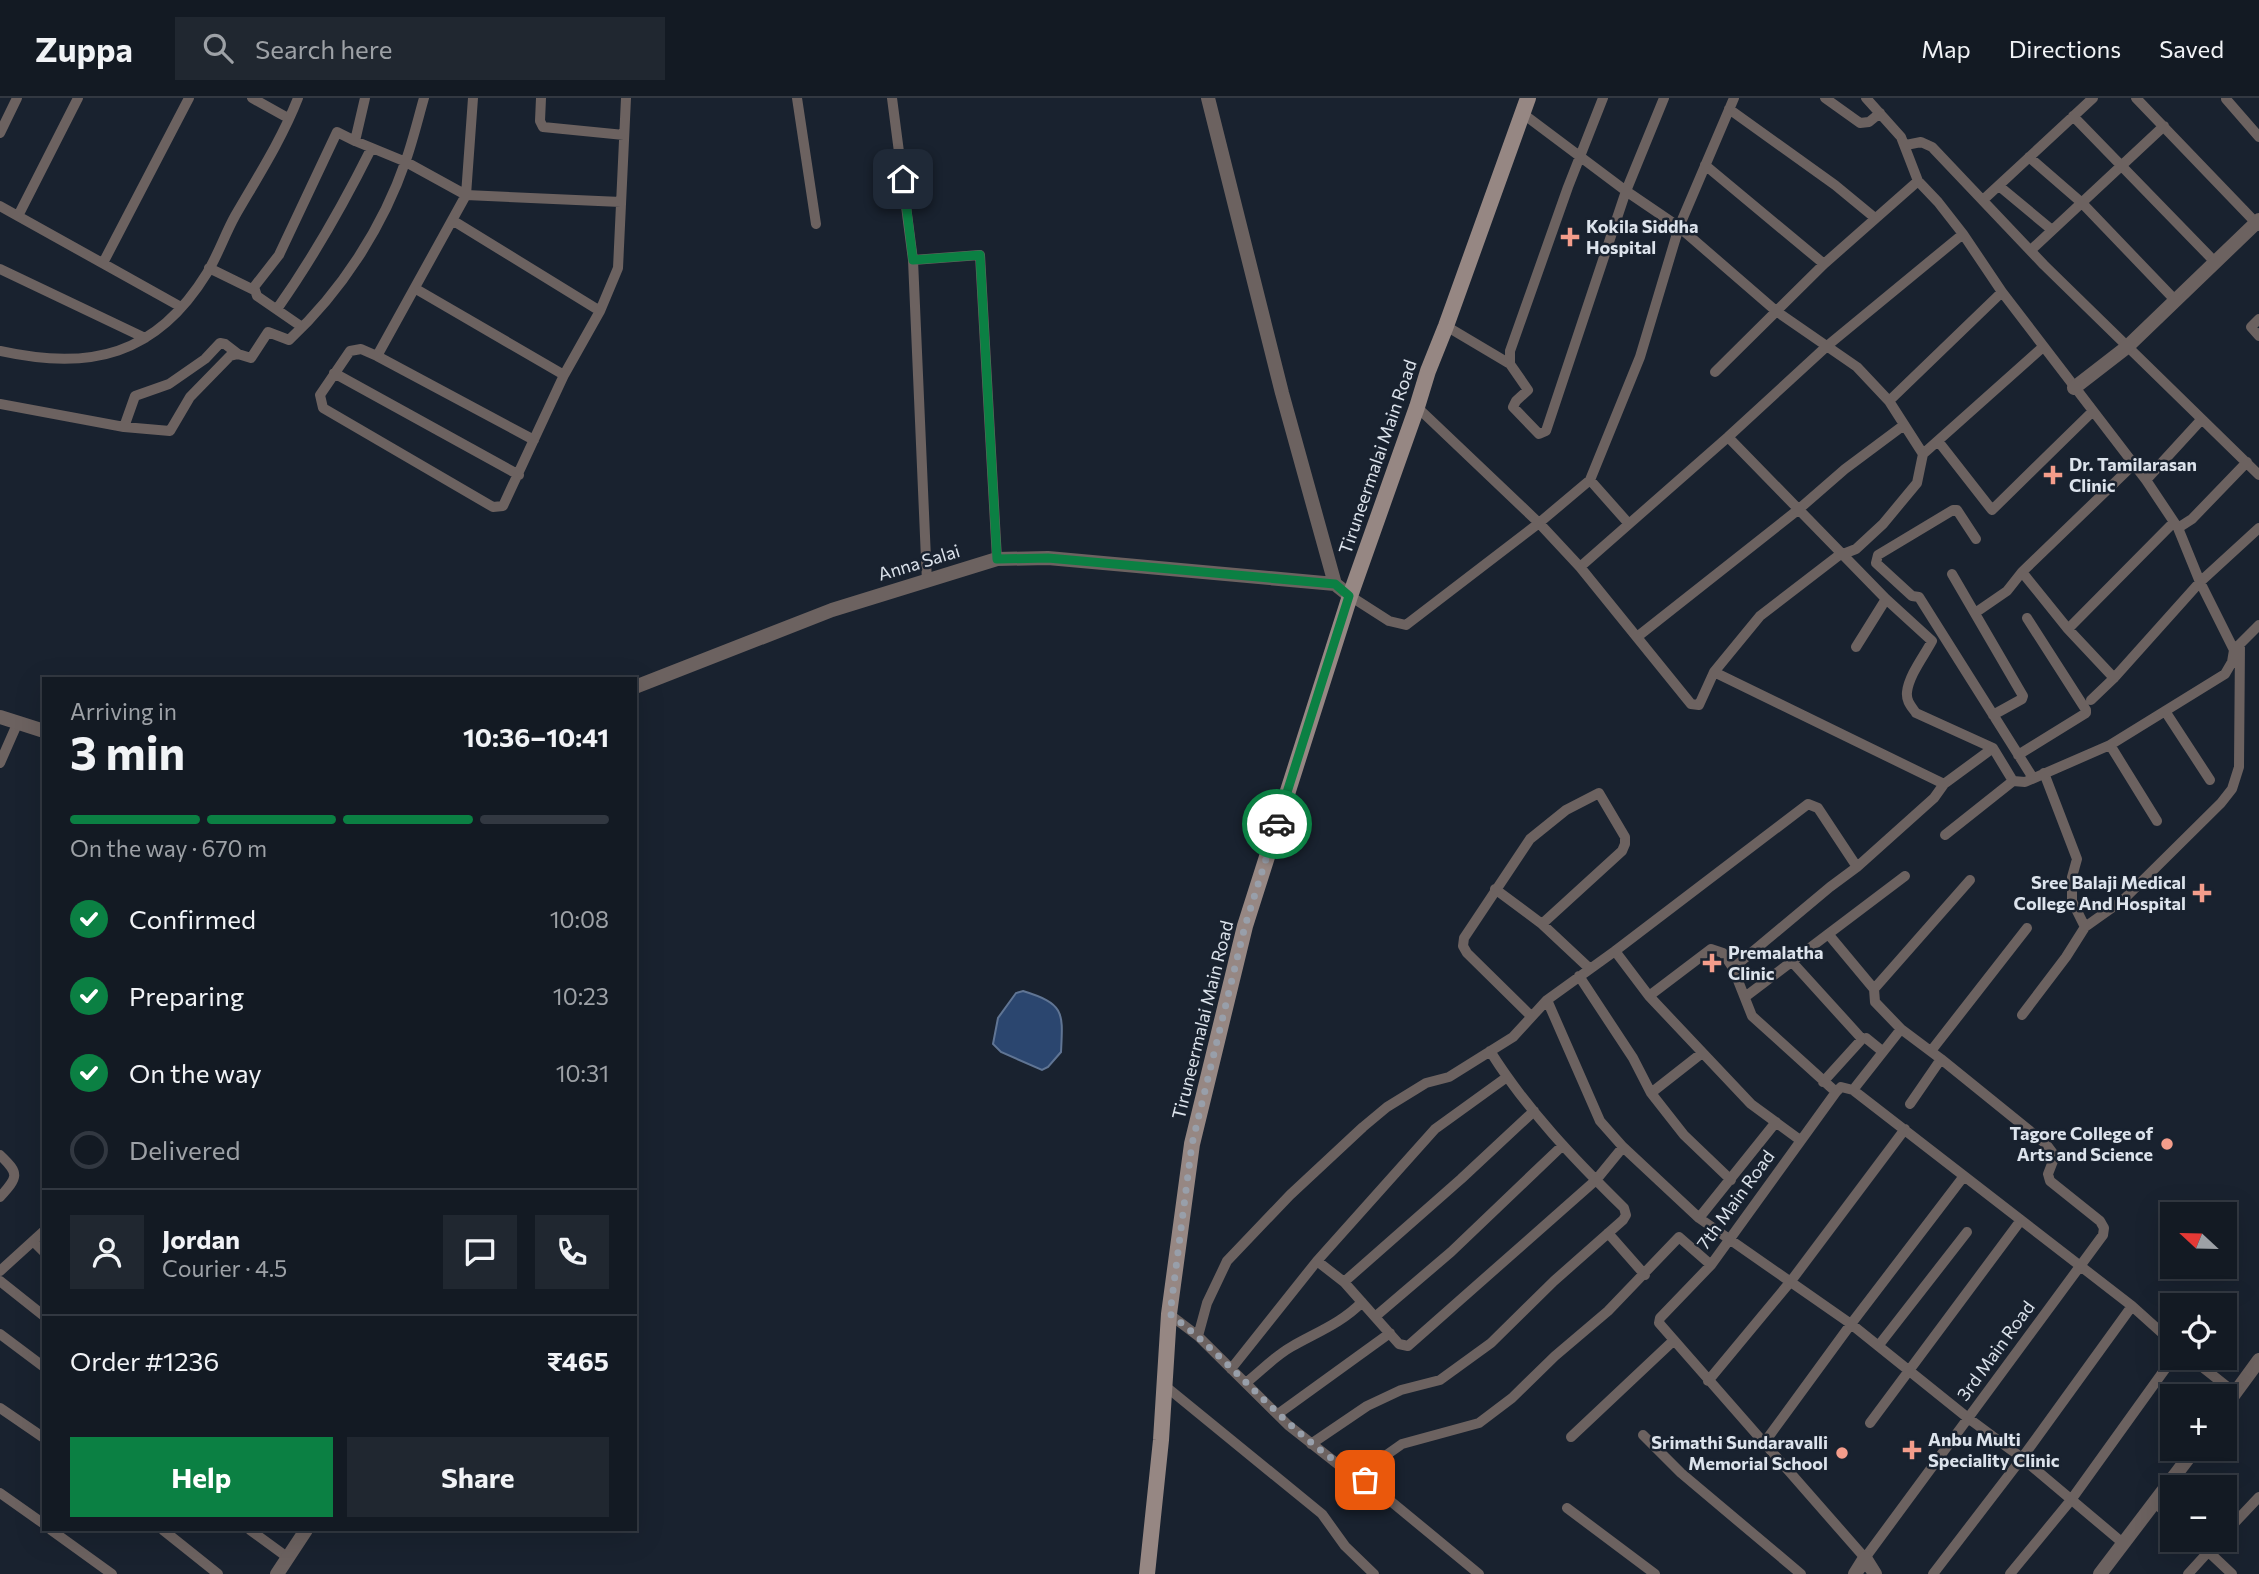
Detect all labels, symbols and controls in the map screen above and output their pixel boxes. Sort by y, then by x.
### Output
search box [175,17,665,80]
text: Zuppa [35,28,133,69]
icon: search [199,29,237,67]
text: Search here [255,33,392,64]
text: Map [1921,34,1971,63]
text: Directions [2009,34,2121,63]
text: Saved [2159,34,2224,63]
pin [873,149,933,209]
icon: home [884,160,922,198]
place label: Kokila Siddha Hospital [1586,215,1699,258]
marker: Kokila Siddha Hospital [1560,227,1580,247]
street label: Tiruneermalai Main Road [1333,357,1421,557]
place label: Dr. Tamilarasan Clinic [2069,453,2197,496]
marker: Dr. Tamilarasan Clinic [2043,465,2063,485]
street label: Anna Salai [875,539,962,585]
text: Arriving in [70,697,177,725]
text: 10:36–10:41 [463,721,609,752]
text: 3 min [70,723,185,779]
courier [1242,789,1312,859]
icon: car [1258,805,1296,843]
text: On the way · 670 m [70,834,267,862]
place label: Sree Balaji Medical College And Hospital [2014,871,2186,914]
marker: Sree Balaji Medical College And Hospital [2192,883,2212,903]
icon: check [70,900,108,938]
text: Confirmed [129,903,256,934]
text: 10:08 [550,905,609,933]
street label: Tiruneermalai Main Road [1167,918,1237,1121]
place label: Premalatha Clinic [1728,941,1823,984]
marker: Premalatha Clinic [1702,953,1722,973]
icon: check [70,977,108,1015]
text: Preparing [129,980,244,1011]
text: 10:23 [553,982,609,1010]
icon: check [70,1054,108,1092]
text: On the way [129,1057,262,1088]
text: 10:31 [556,1059,609,1087]
place label: Tagore College of Arts and Science [2010,1122,2154,1165]
text: Delivered [129,1134,240,1165]
marker: Tagore College of Arts and Science [2159,1136,2175,1152]
street label: 7th Main Road [1692,1145,1779,1253]
north arrow [2160,1202,2236,1279]
map controls [2160,1202,2237,1552]
button: person [70,1215,144,1289]
button: chat [443,1215,517,1289]
button: phone [535,1215,609,1289]
text: Jordan [162,1223,240,1254]
text: Courier · 4.5 [162,1254,287,1282]
button: locate [2160,1293,2237,1370]
street label: 3rd Main Road [1952,1296,2039,1405]
text: Order #1236 [70,1345,219,1376]
text: ₹465 [547,1345,609,1376]
button: + [2160,1384,2237,1461]
place label: Anbu Multi Speciality Clinic [1928,1428,2060,1471]
place label: Srimathi Sundaravalli Memorial School [1651,1431,1828,1474]
button: Help [70,1437,333,1517]
button: Share [347,1437,609,1517]
marker: Anbu Multi Speciality Clinic [1902,1440,1922,1460]
marker: Srimathi Sundaravalli Memorial School [1834,1445,1850,1461]
pin [1335,1450,1395,1510]
icon: bag [1346,1461,1384,1499]
button: − [2160,1475,2237,1552]

